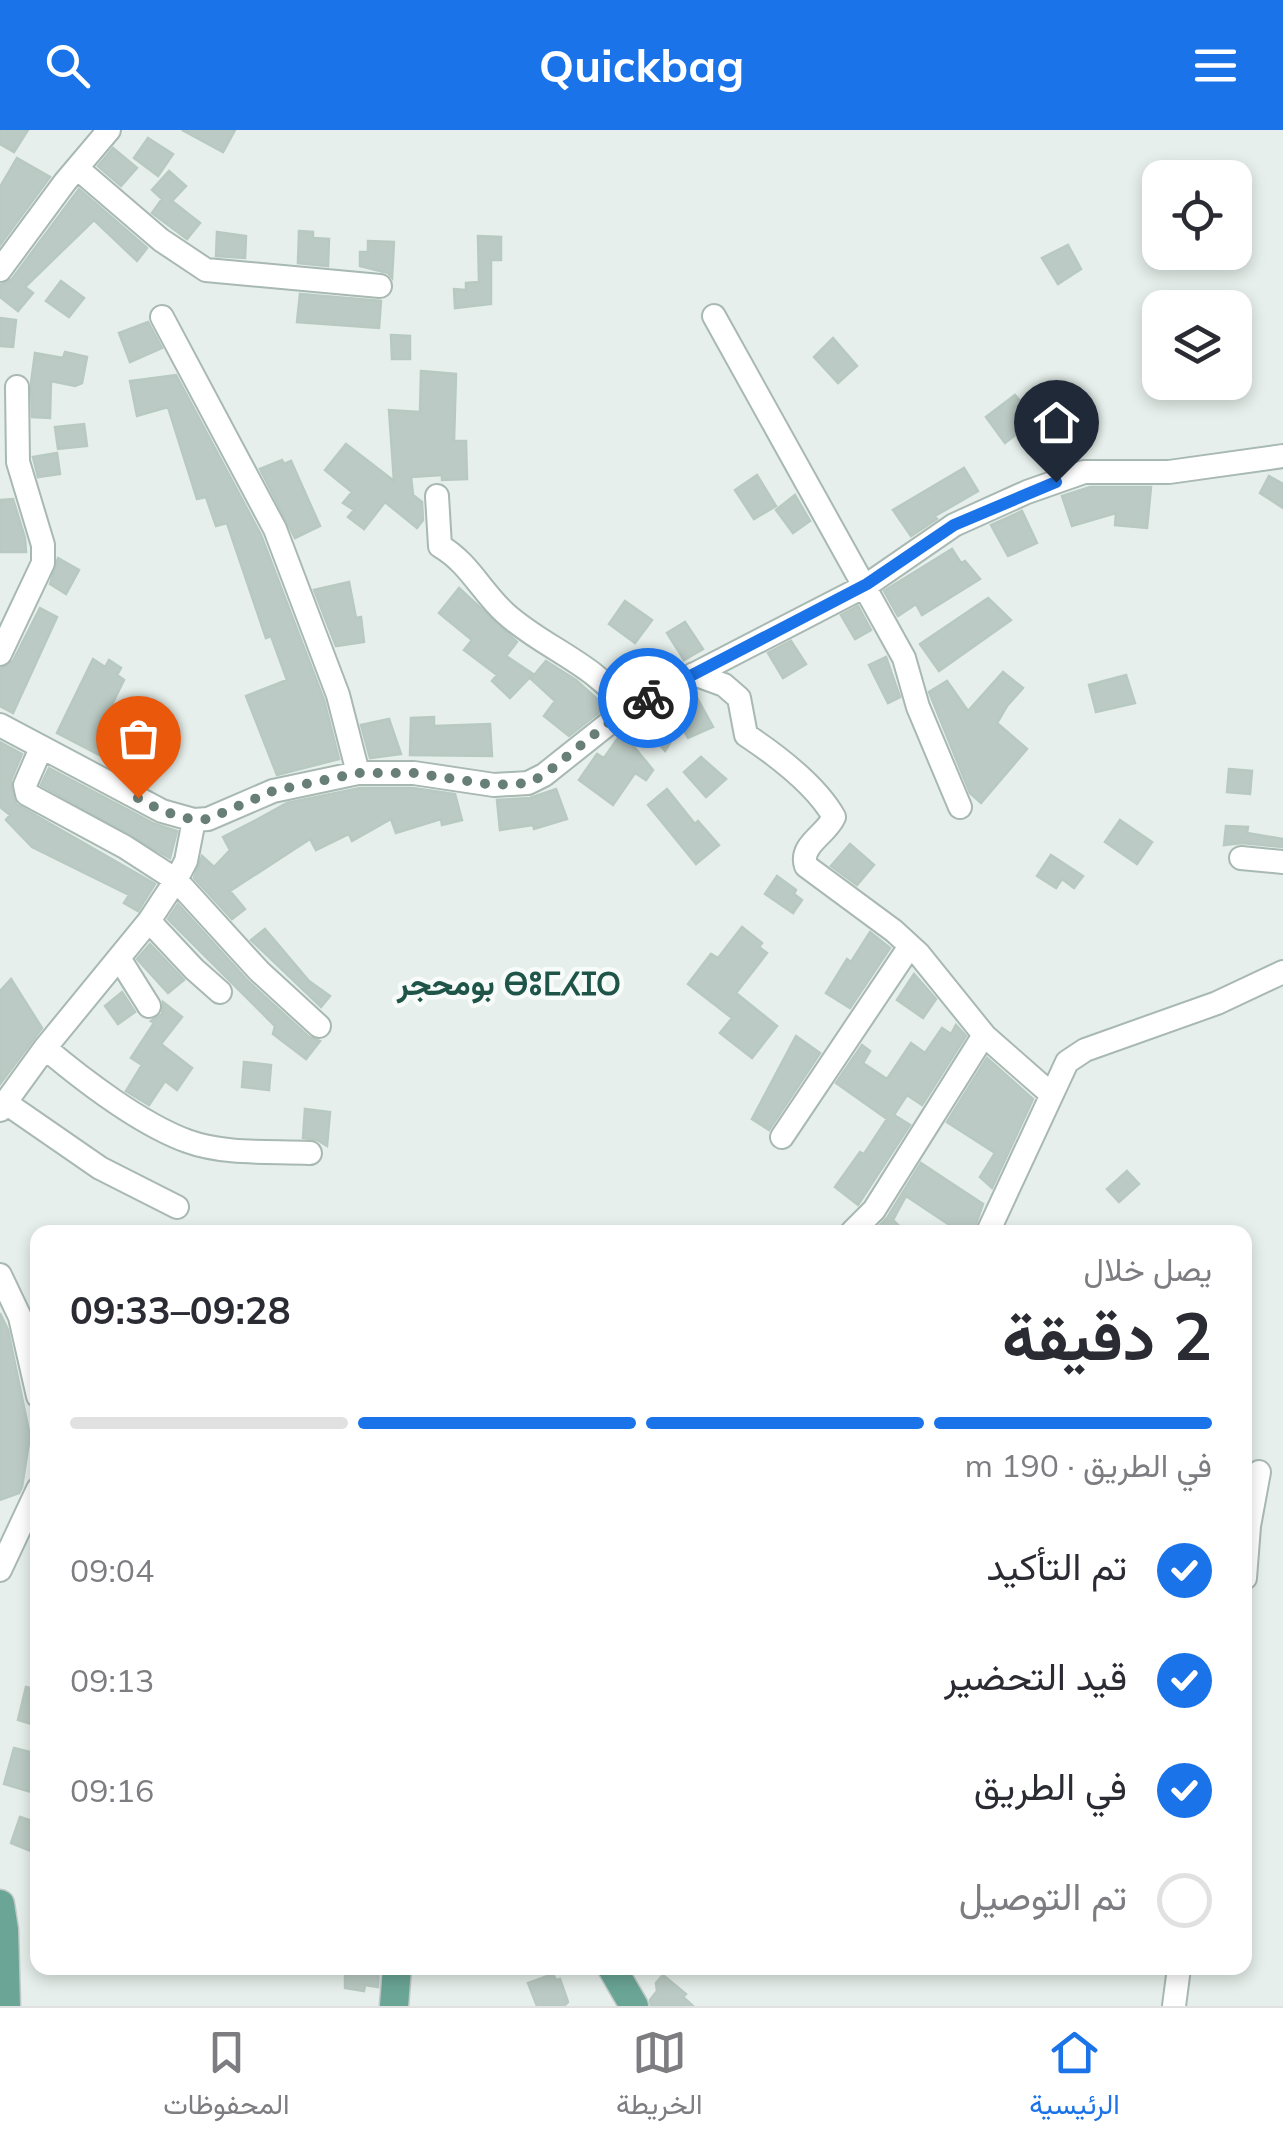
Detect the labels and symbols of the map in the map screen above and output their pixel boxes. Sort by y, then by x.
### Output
pin [1014,380,1099,483]
courier [598,648,698,748]
pin [96,696,181,799]
district label: بومحجر ⴱⵓⵎⵃⵊⵔ [396,963,621,1004]

